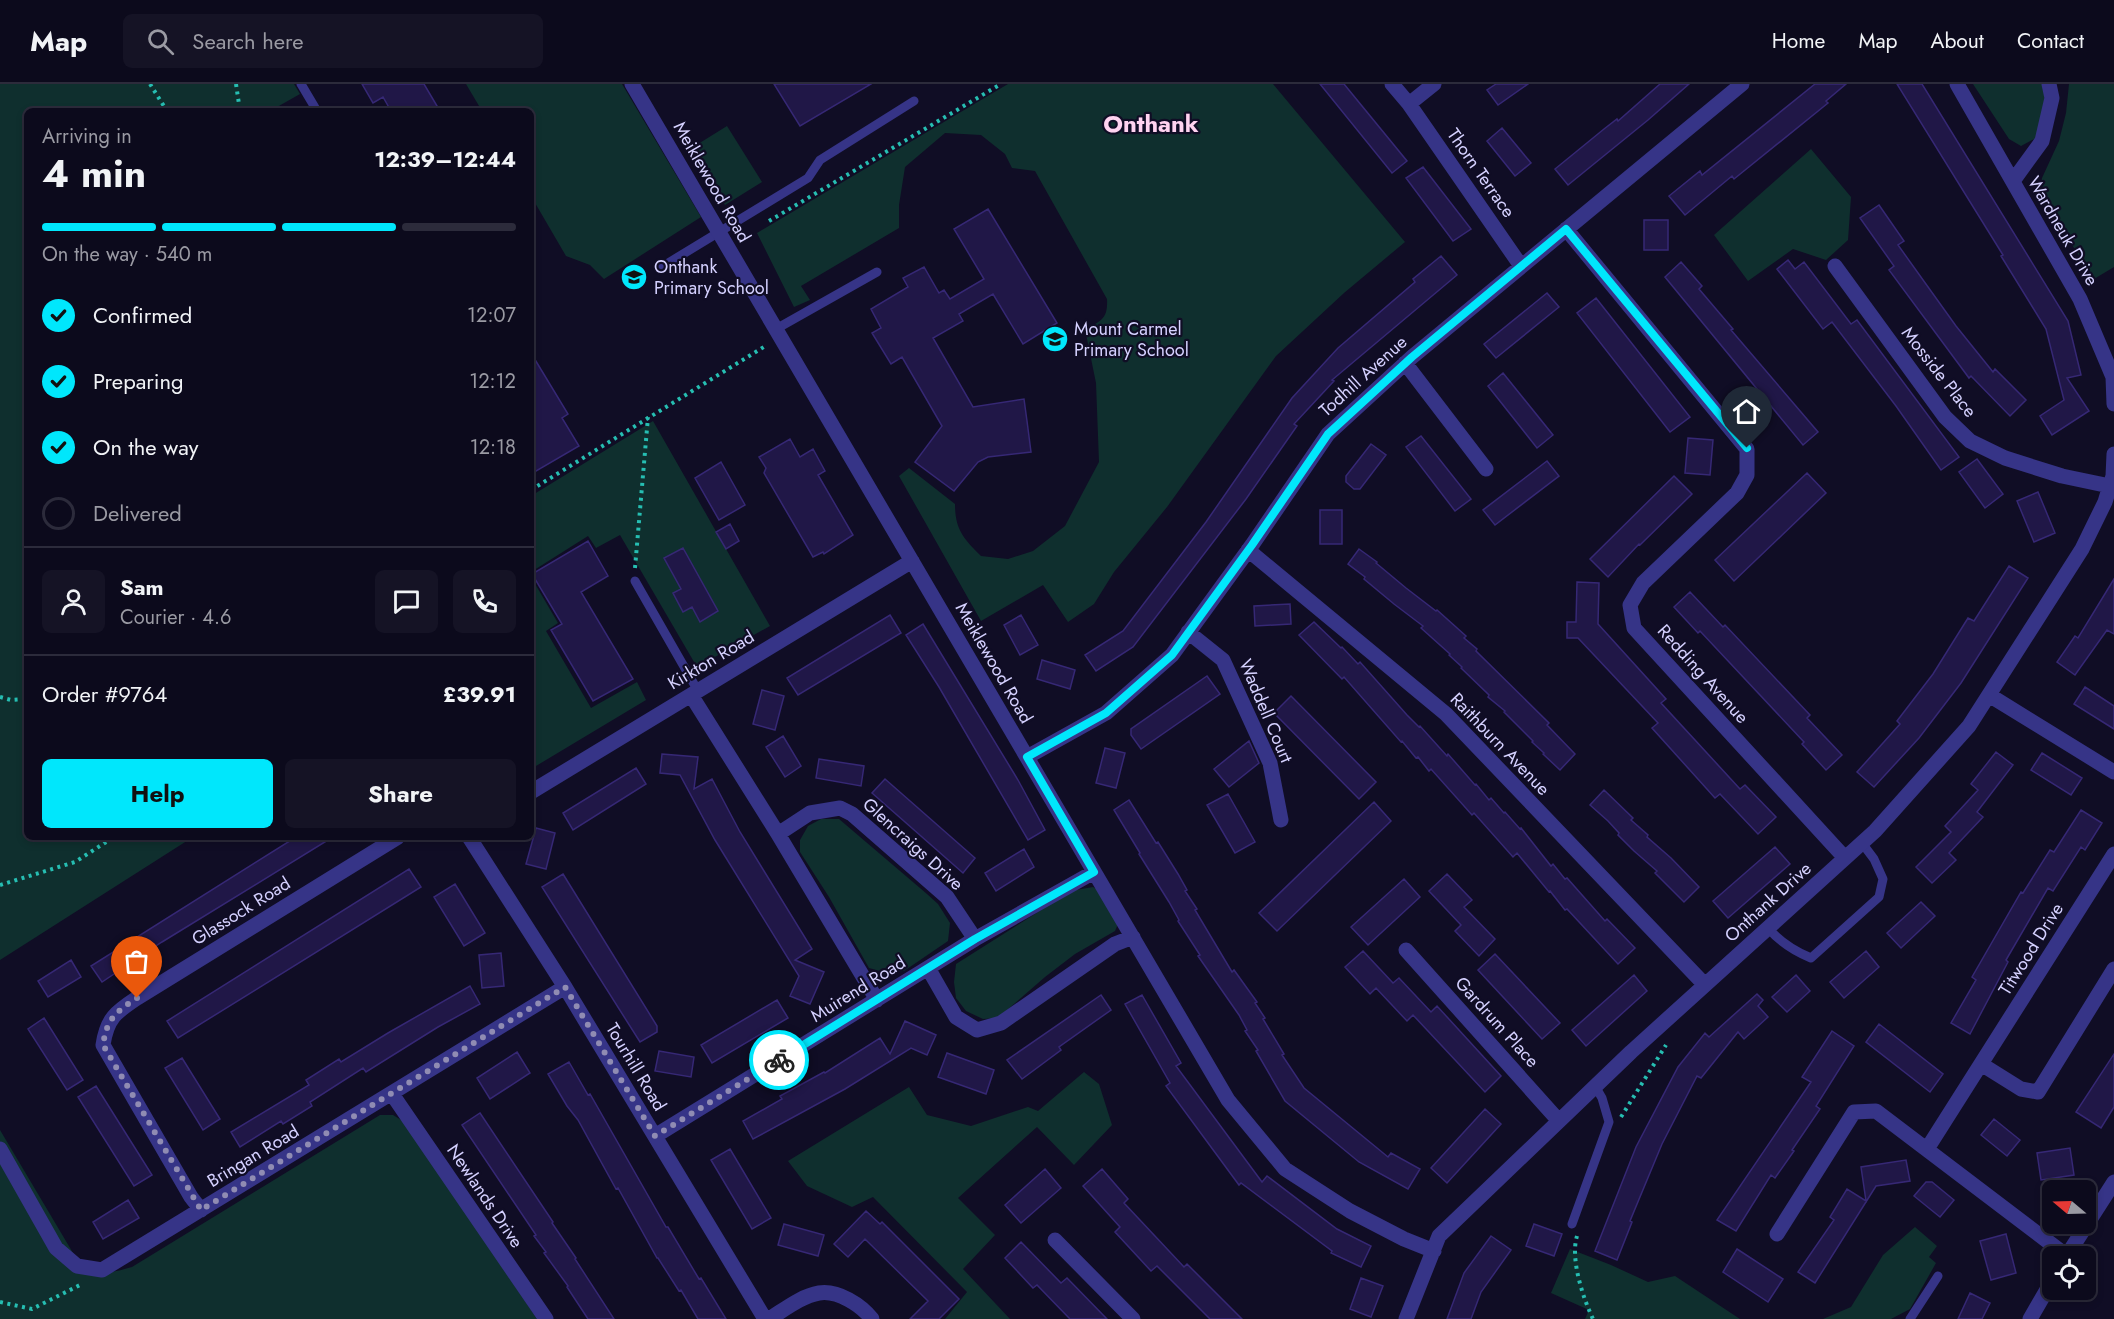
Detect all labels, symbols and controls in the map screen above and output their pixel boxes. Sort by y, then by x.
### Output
search box [123,14,543,68]
text: Map [30,21,87,62]
icon: search [144,25,177,58]
text: Search here [192,25,304,57]
text: Home [1772,26,1825,56]
text: Map [1858,26,1898,56]
text: About [1931,26,1984,56]
text: Contact [2017,26,2084,56]
district label: Onthank [1103,106,1199,141]
street label: Meiklewood Road [667,117,757,247]
text: Arriving in [42,122,132,151]
street label: Thorn Terrace [1441,123,1521,223]
text: 12:39–12:44 [374,143,516,175]
text: 4 min [42,145,146,202]
street label: Wardneuk Drive [2021,171,2105,291]
text: On the way · 540 m [42,240,212,269]
place label: Onthank Primary School [654,254,769,301]
school or university icon: Onthank Primary School [619,262,649,292]
icon: check [42,299,75,332]
text: Confirmed [93,299,192,331]
text: 12:07 [467,301,516,330]
place label: Mount Carmel Primary School [1074,316,1189,363]
street label: Mosside Place [1895,321,1983,423]
school or university icon: Mount Carmel Primary School [1040,324,1070,354]
street label: Todhill Avenue [1313,329,1413,423]
icon: check [42,365,75,398]
text: Preparing [93,365,184,397]
text: 12:12 [469,367,516,396]
pin [1721,386,1772,448]
icon: home [1730,395,1763,428]
icon: check [42,431,75,464]
text: On the way [93,431,198,463]
text: 12:18 [470,433,516,462]
text: Delivered [93,497,182,529]
button: person [42,570,105,633]
button: chat [375,570,438,633]
button: phone [453,570,516,633]
text: Sam [120,571,164,603]
street label: Meiklewood Road [949,598,1039,728]
text: Courier · 4.6 [120,603,232,632]
street label: Redding Avenue [1651,619,1755,729]
street label: Kirkton Road [663,624,759,696]
street label: Waddell Court [1232,655,1300,767]
text: Order #9764 [42,678,167,710]
text: £39.91 [443,678,516,710]
street label: Raithburn Avenue [1444,687,1556,801]
button: Help [42,759,273,828]
button: Share [285,759,516,828]
street label: Glencraigs Drive [857,792,969,896]
street label: Onthank Drive [1719,856,1817,948]
street label: Glassock Road [187,870,295,952]
street label: Titwood Drive [1992,898,2070,1000]
pin [111,936,162,998]
icon: bag [120,945,153,978]
street label: Muirend Road [805,949,911,1029]
street label: Gardrum Place [1449,971,1545,1073]
street label: Tourhill Road [599,1018,673,1116]
courier [749,1030,809,1090]
icon: bike [763,1044,796,1077]
street label: Bringan Road [202,1118,304,1194]
street label: Newlands Drive [441,1139,529,1253]
north arrow [2042,1180,2096,1234]
map controls [2042,1180,2096,1300]
button: locate [2042,1246,2096,1300]

